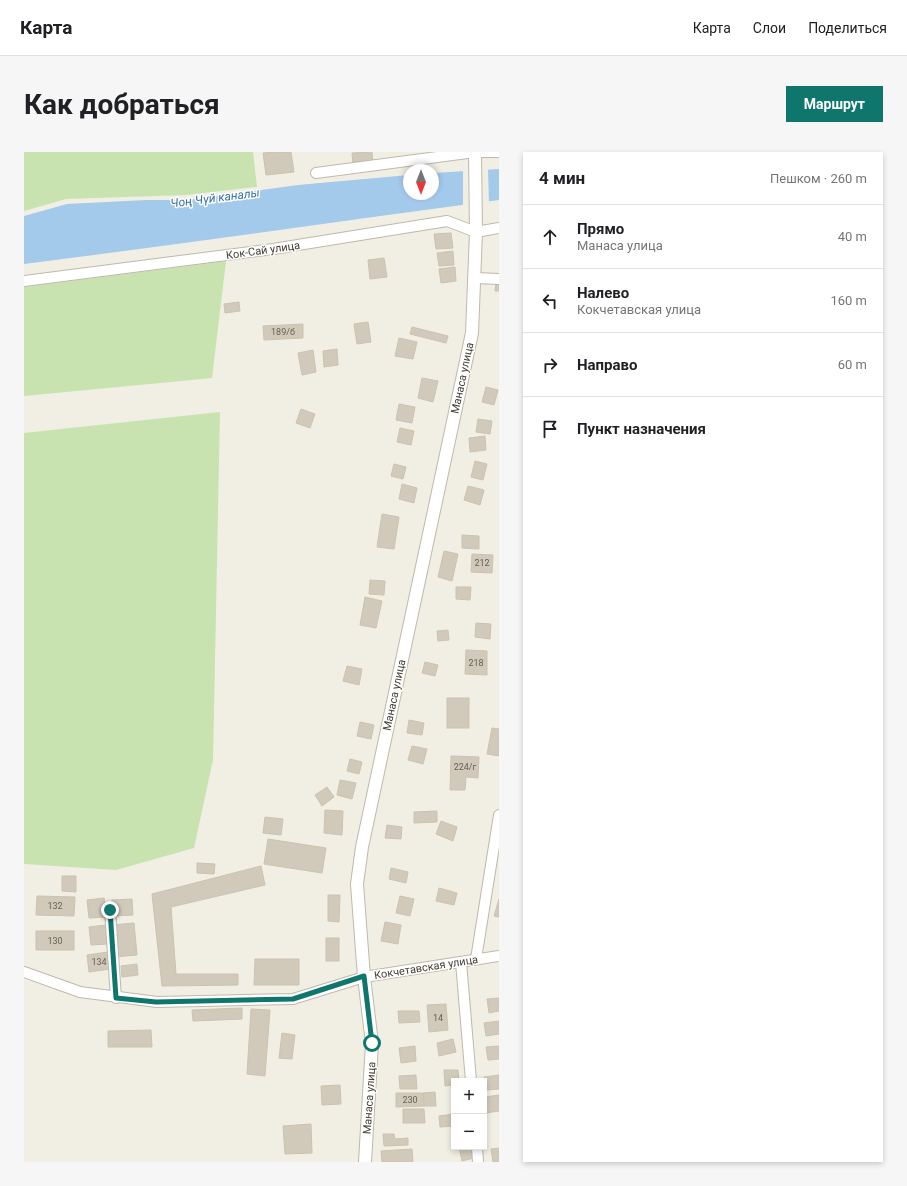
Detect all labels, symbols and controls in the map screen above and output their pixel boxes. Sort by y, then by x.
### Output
text: Карта [20,16,72,39]
text: Карта [693,20,731,36]
text: Слои [753,20,786,36]
text: Поделиться [808,20,887,36]
button: Маршрут [786,86,883,122]
text: Как добраться [24,88,220,121]
north arrow [403,164,439,200]
text: 4 мин [539,168,585,188]
text: Пешком · 260 m [770,171,867,186]
water label: Чоң Чүй каналы [170,186,260,210]
text: Прямо [577,220,624,238]
icon: ahead [539,226,561,248]
text: 40 m [838,229,867,244]
text: Манаса улица [577,238,663,253]
street label: Кок-Сай улица [225,239,301,262]
text: Налево [577,284,629,302]
icon: left [539,290,561,312]
text: 160 m [830,293,867,308]
text: Кокчетавская улица [577,302,701,317]
house number: 189/б [271,327,295,337]
street label: Манаса улица [449,341,476,415]
icon: right [539,354,561,376]
text: Направо [577,356,638,374]
text: 60 m [838,357,867,372]
icon: arrive [539,418,561,440]
text: Пункт назначения [577,420,706,438]
house number: 212 [474,558,490,568]
street label: Манаса улица [381,658,408,732]
house number: 218 [468,658,484,668]
house number: 224/г [454,762,477,772]
house number: 132 [47,901,63,911]
route end [101,901,119,919]
house number: 130 [47,936,63,946]
street label: Кокчетавская улица [373,953,479,982]
house number: 134 [91,957,107,967]
house number: 14 [433,1013,443,1023]
route start [363,1034,381,1052]
street label: Манаса улица [360,1061,379,1135]
map controls [451,1078,487,1150]
button: + [451,1078,487,1114]
house number: 230 [402,1095,418,1105]
button: − [451,1114,487,1150]

